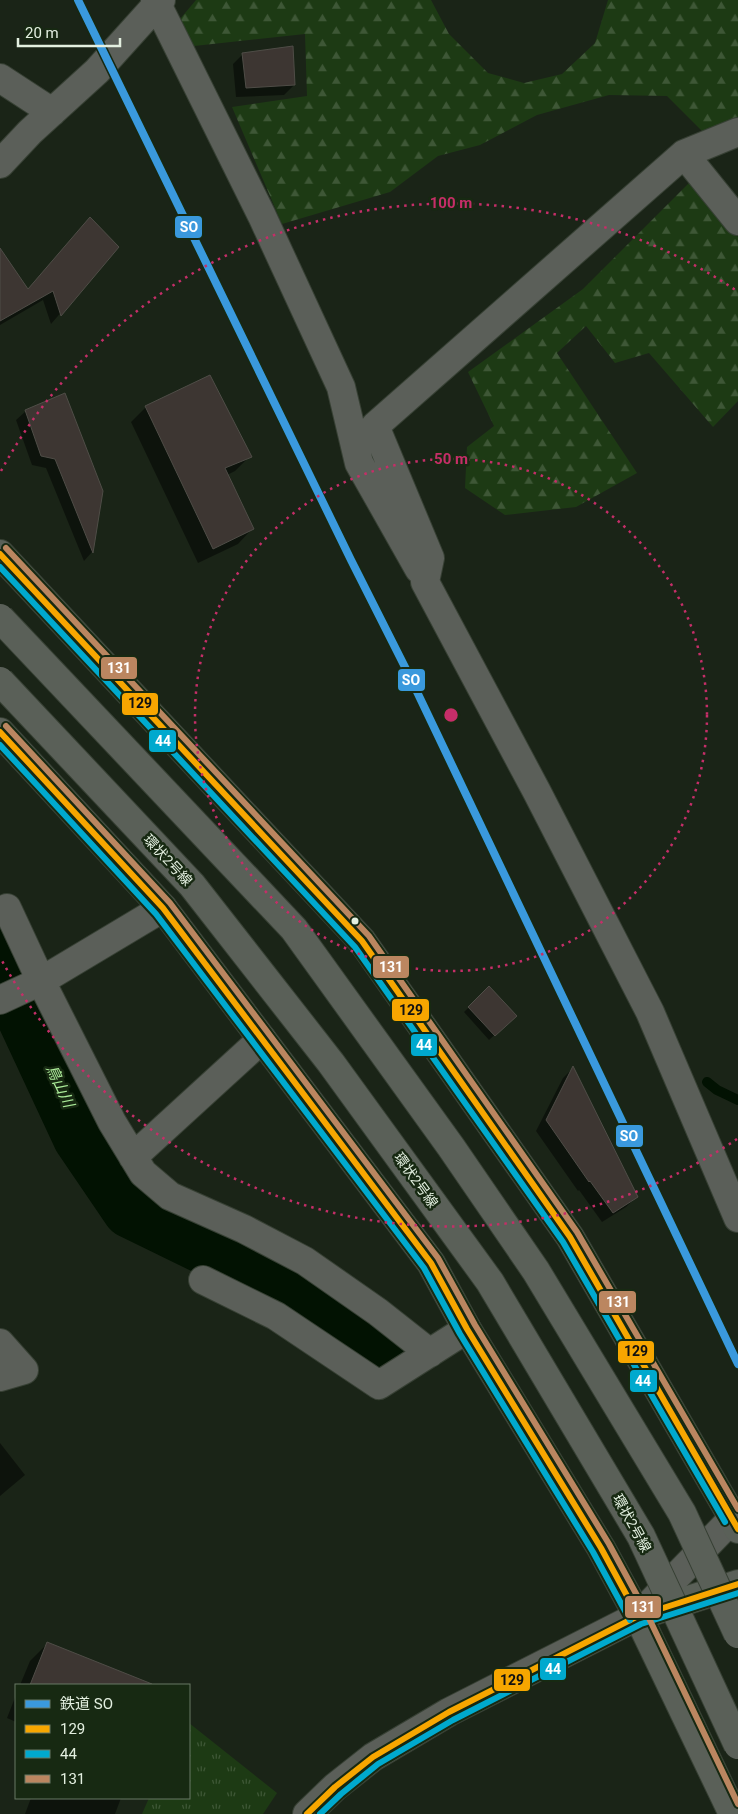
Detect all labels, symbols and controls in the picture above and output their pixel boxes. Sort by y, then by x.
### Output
scale bar [18,15,120,47]
text: 20 m [25,24,59,42]
text: 100 m [430,194,472,212]
line badge: SO [174,215,203,239]
text: SO [180,219,198,235]
text: 50 m [434,450,468,468]
line badge: 131 [100,656,138,680]
text: 131 [107,660,131,676]
line badge: SO [397,668,426,692]
text: SO [402,672,420,688]
line badge: 129 [121,692,159,716]
text: 129 [128,695,152,711]
centre of rings [442,706,460,724]
line badge: 44 [148,729,177,753]
text: 44 [155,733,171,749]
street label: 環状2号線 [140,831,196,889]
unlabelled marker [350,916,360,926]
line badge: 131 [372,955,410,979]
text: 131 [379,959,403,975]
line badge: 129 [391,998,430,1022]
text: 129 [399,1002,423,1018]
line badge: 44 [410,1033,438,1057]
text: 44 [416,1037,432,1053]
water label: 鳥山川 [42,1062,79,1112]
line badge: SO [615,1124,644,1148]
text: SO [620,1128,638,1144]
street label: 環状2号線 [391,1149,441,1211]
line badge: 131 [598,1290,637,1314]
text: 131 [606,1294,630,1310]
line badge: 129 [617,1340,655,1364]
text: 129 [624,1343,648,1359]
line badge: 44 [629,1369,658,1393]
text: 44 [635,1373,651,1389]
street label: 環状2号線 [610,1491,654,1555]
line badge: 131 [624,1595,662,1619]
text: 131 [631,1599,655,1615]
line badge: 44 [539,1657,567,1681]
text: 44 [545,1661,561,1677]
line badge: 129 [493,1668,531,1692]
text: 129 [500,1672,524,1688]
legend [15,1684,190,1799]
text: 鉄道 SO [60,1695,113,1713]
text: 129 [60,1720,85,1738]
text: 44 [60,1745,77,1763]
text: 131 [60,1770,85,1788]

